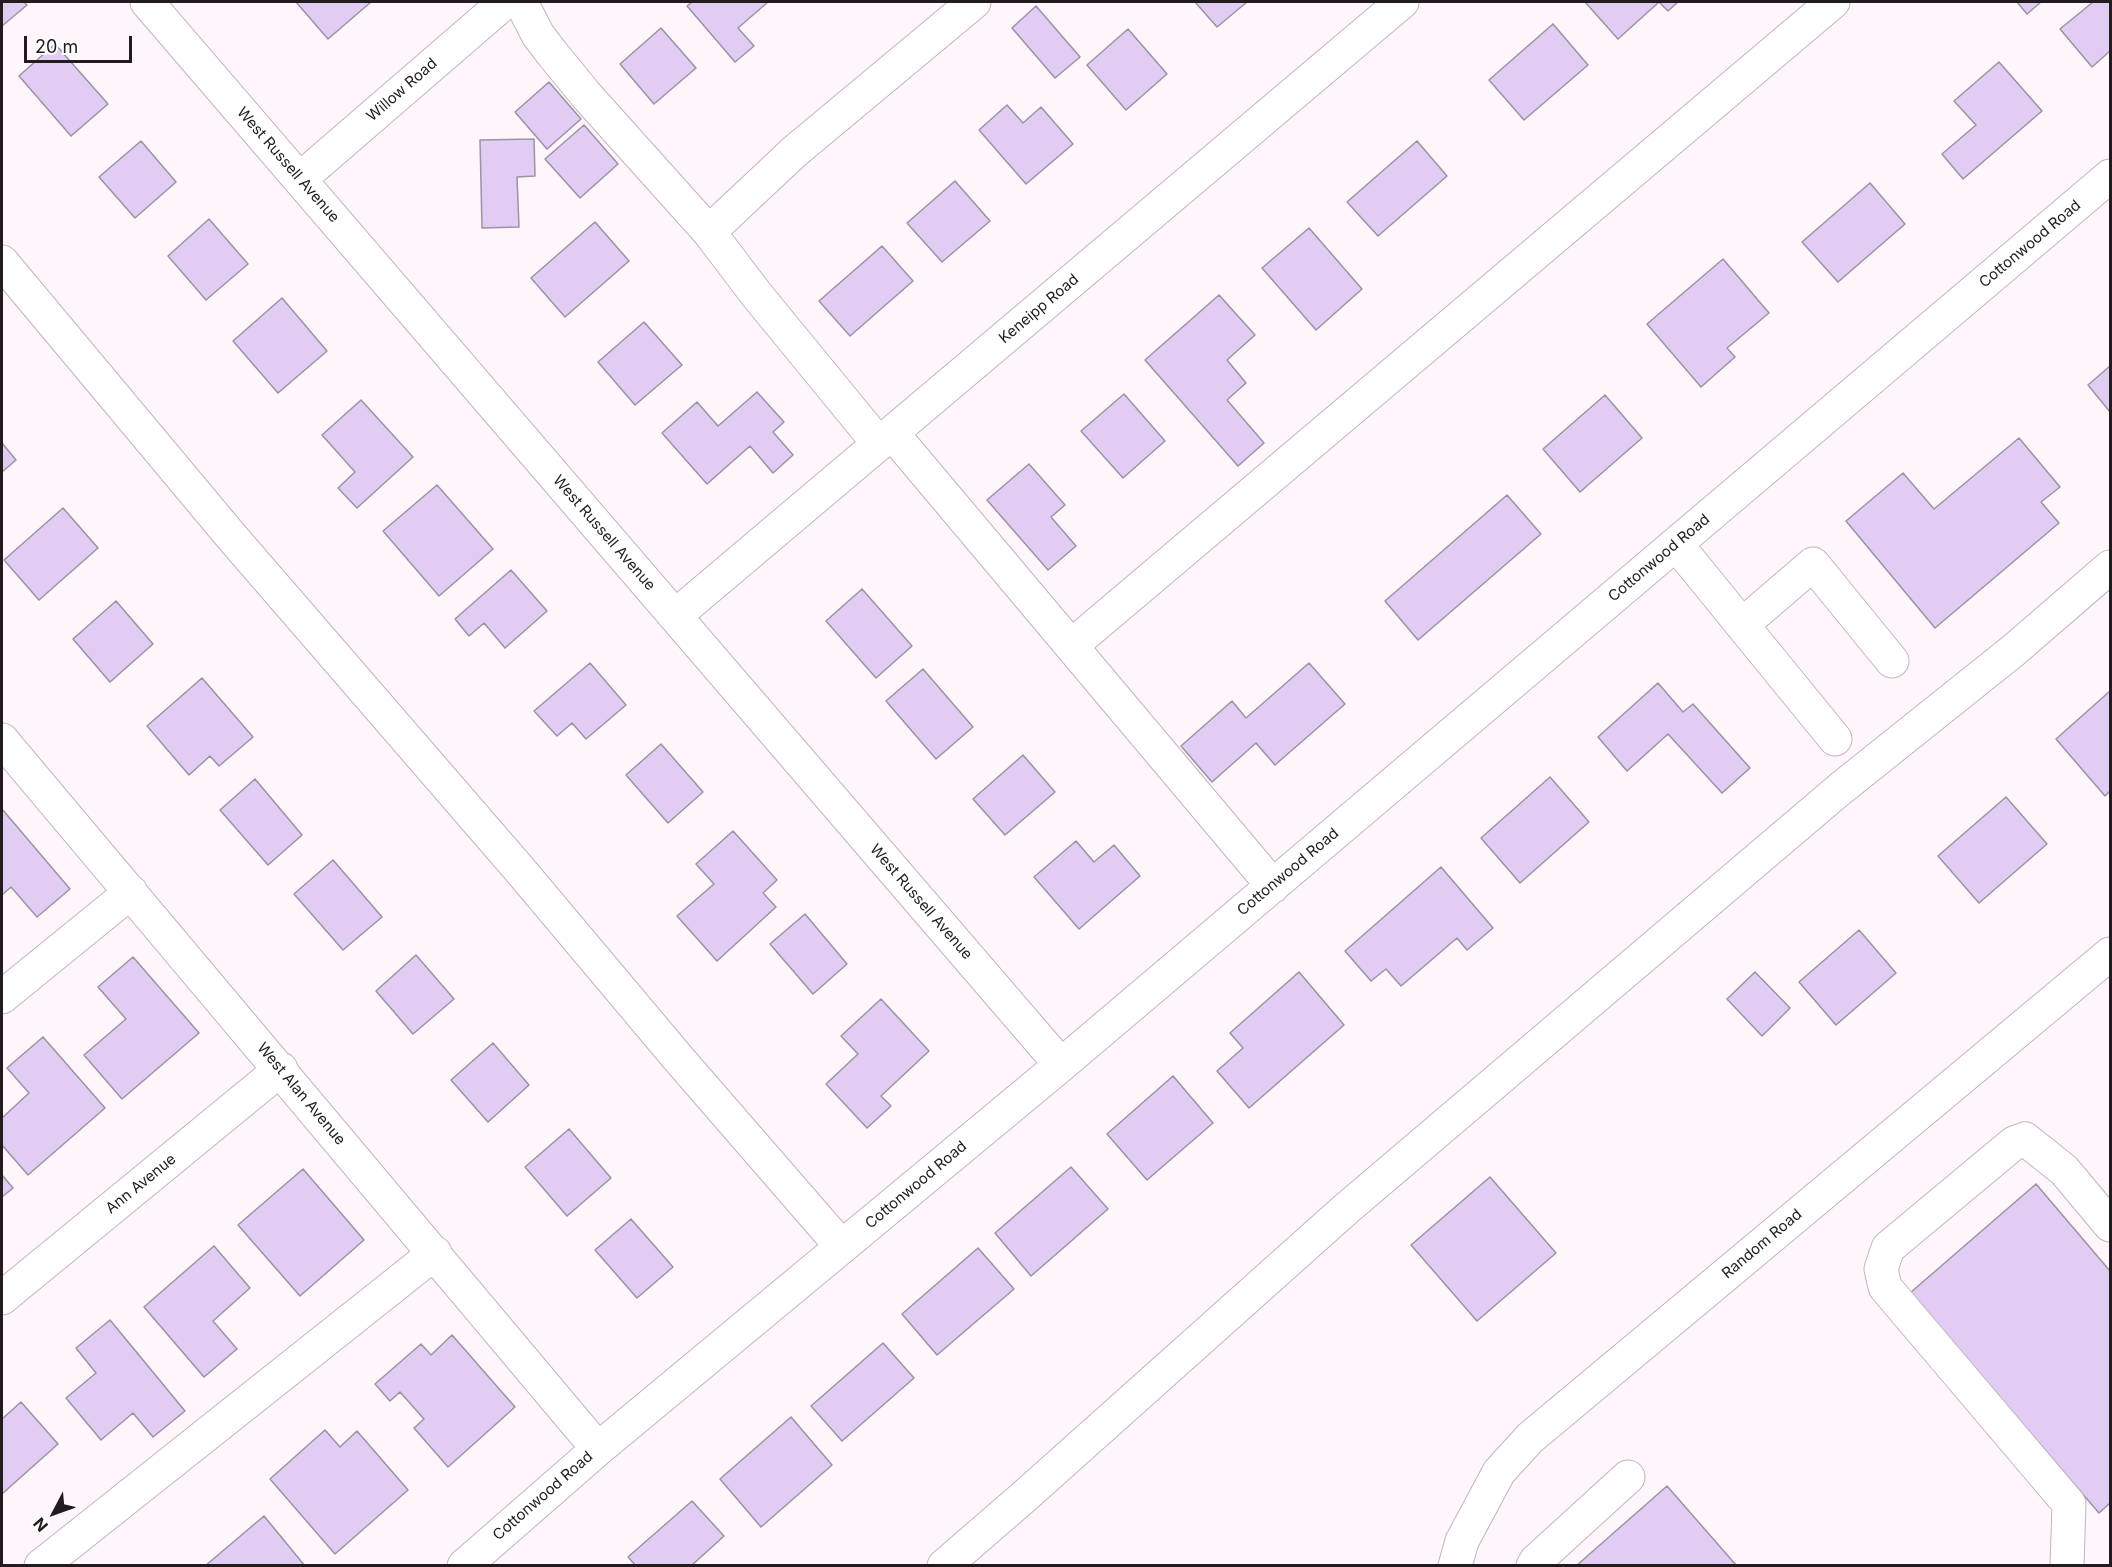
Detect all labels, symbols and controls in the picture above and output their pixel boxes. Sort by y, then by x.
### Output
scale bar [27,24,135,62]
text: 20 m [35,36,78,57]
street label: Willow Road [363,55,441,125]
street label: West Russell Avenue [233,104,343,226]
street label: Cottonwood Road [1976,196,2084,292]
street label: Keneipp Road [996,271,1082,347]
street label: West Russell Avenue [549,472,659,594]
street label: Cottonwood Road [1605,510,1713,606]
street label: Cottonwood Road [1234,824,1342,920]
street label: West Russell Avenue [866,841,976,963]
street label: West Alan Avenue [253,1039,349,1149]
street label: Cottonwood Road [862,1137,970,1233]
street label: Ann Avenue [102,1150,180,1218]
street label: Random Road [1718,1205,1806,1283]
street label: Cottonwood Road [489,1448,597,1544]
north arrow [24,1483,84,1543]
text: N [29,1514,52,1536]

